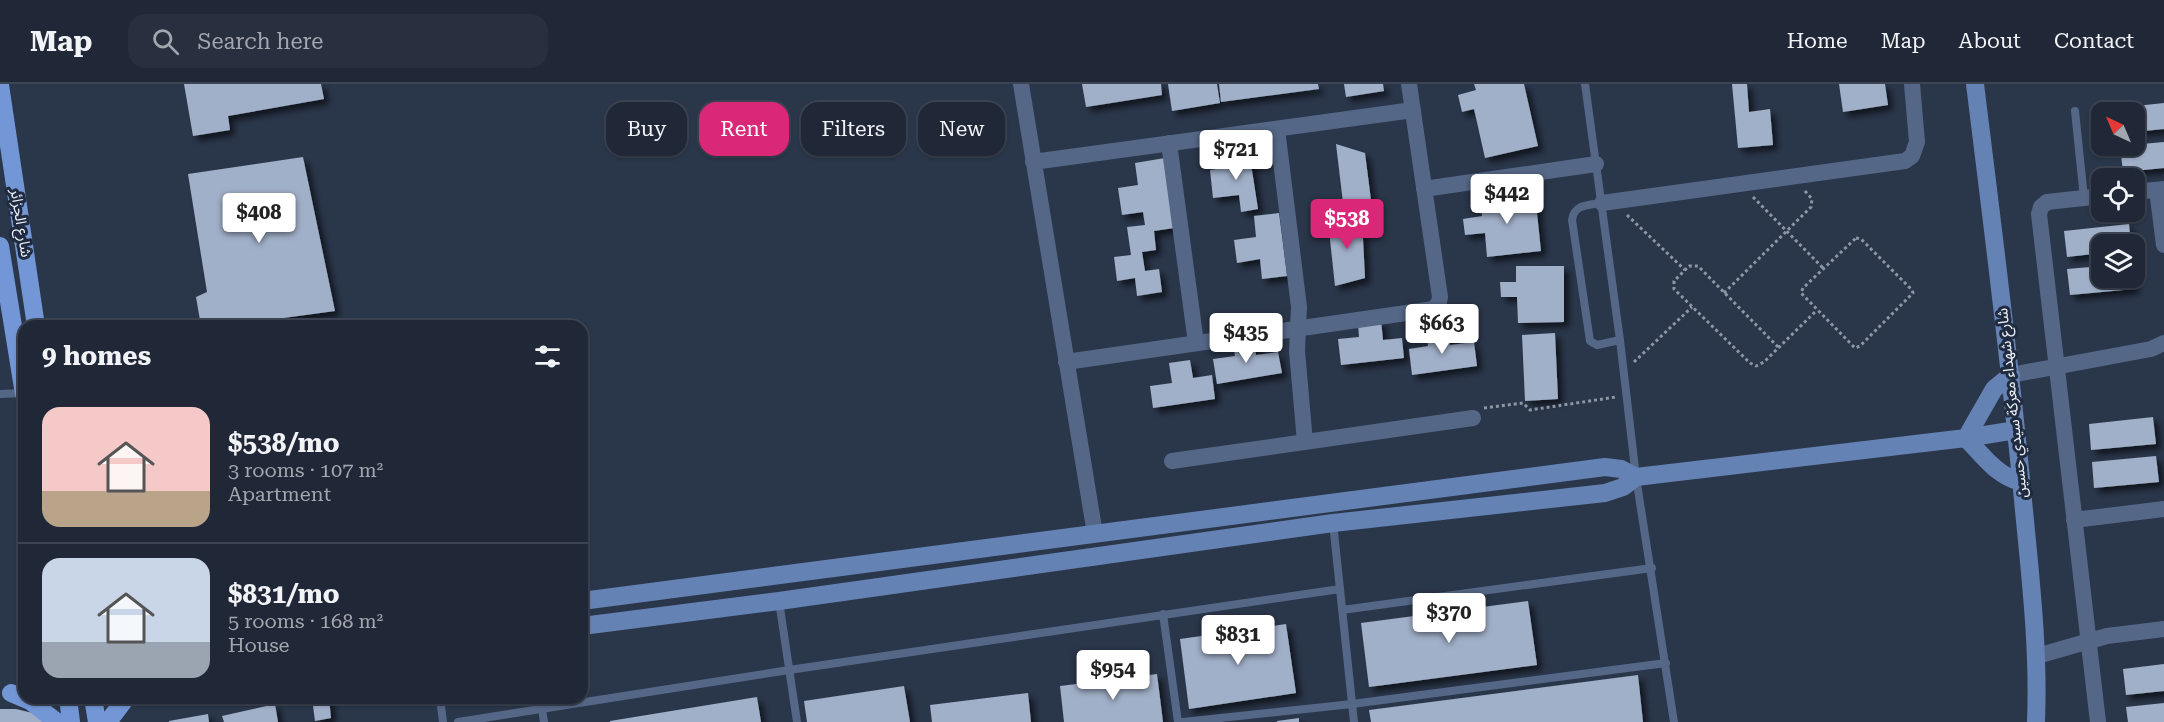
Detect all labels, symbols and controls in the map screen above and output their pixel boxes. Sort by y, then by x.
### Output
search box [128,14,548,68]
text: Map [30,25,92,58]
icon: search [149,25,182,58]
text: Search here [197,29,323,54]
text: Home [1787,29,1848,53]
text: Map [1881,29,1926,53]
text: About [1959,29,2021,53]
text: Contact [2054,29,2134,53]
chip: Buy [606,102,687,156]
chip: Rent [699,102,789,156]
chip: Filters [801,102,906,156]
chip: New [918,102,1005,156]
north arrow [2091,102,2145,156]
map controls [2091,102,2145,288]
pin: $721 [1200,130,1272,181]
text: $721 [1214,137,1258,161]
button: locate [2091,168,2145,222]
pin: $442 [1471,174,1543,225]
text: $442 [1485,181,1529,205]
street label: شارع الجزائر [4,186,35,259]
pin: $408 [223,193,295,244]
pin: $538 [1311,199,1383,250]
text: $408 [237,200,281,224]
text: $538 [1325,206,1369,230]
button: layers [2091,234,2145,288]
pin: $663 [1406,304,1478,355]
street label: شارع شهداء معركة سيدي حسين [1993,307,2034,499]
text: $663 [1420,311,1464,335]
pin: $435 [1210,313,1282,364]
text: $435 [1224,320,1268,344]
icon: filters [531,340,564,373]
text: 9 homes [42,341,151,371]
text: $538/mo [228,428,340,458]
icon: home [90,431,162,503]
text: 3 rooms · 107 m² [228,458,383,482]
text: Apartment [228,482,331,506]
text: $831/mo [228,579,340,609]
icon: home [90,582,162,654]
pin: $370 [1413,593,1485,644]
text: $370 [1427,600,1471,624]
text: 5 rooms · 168 m² [228,609,383,633]
pin: $831 [1202,615,1274,666]
text: $831 [1216,622,1260,646]
text: House [228,633,290,657]
pin: $954 [1077,650,1149,701]
text: $954 [1091,657,1135,681]

